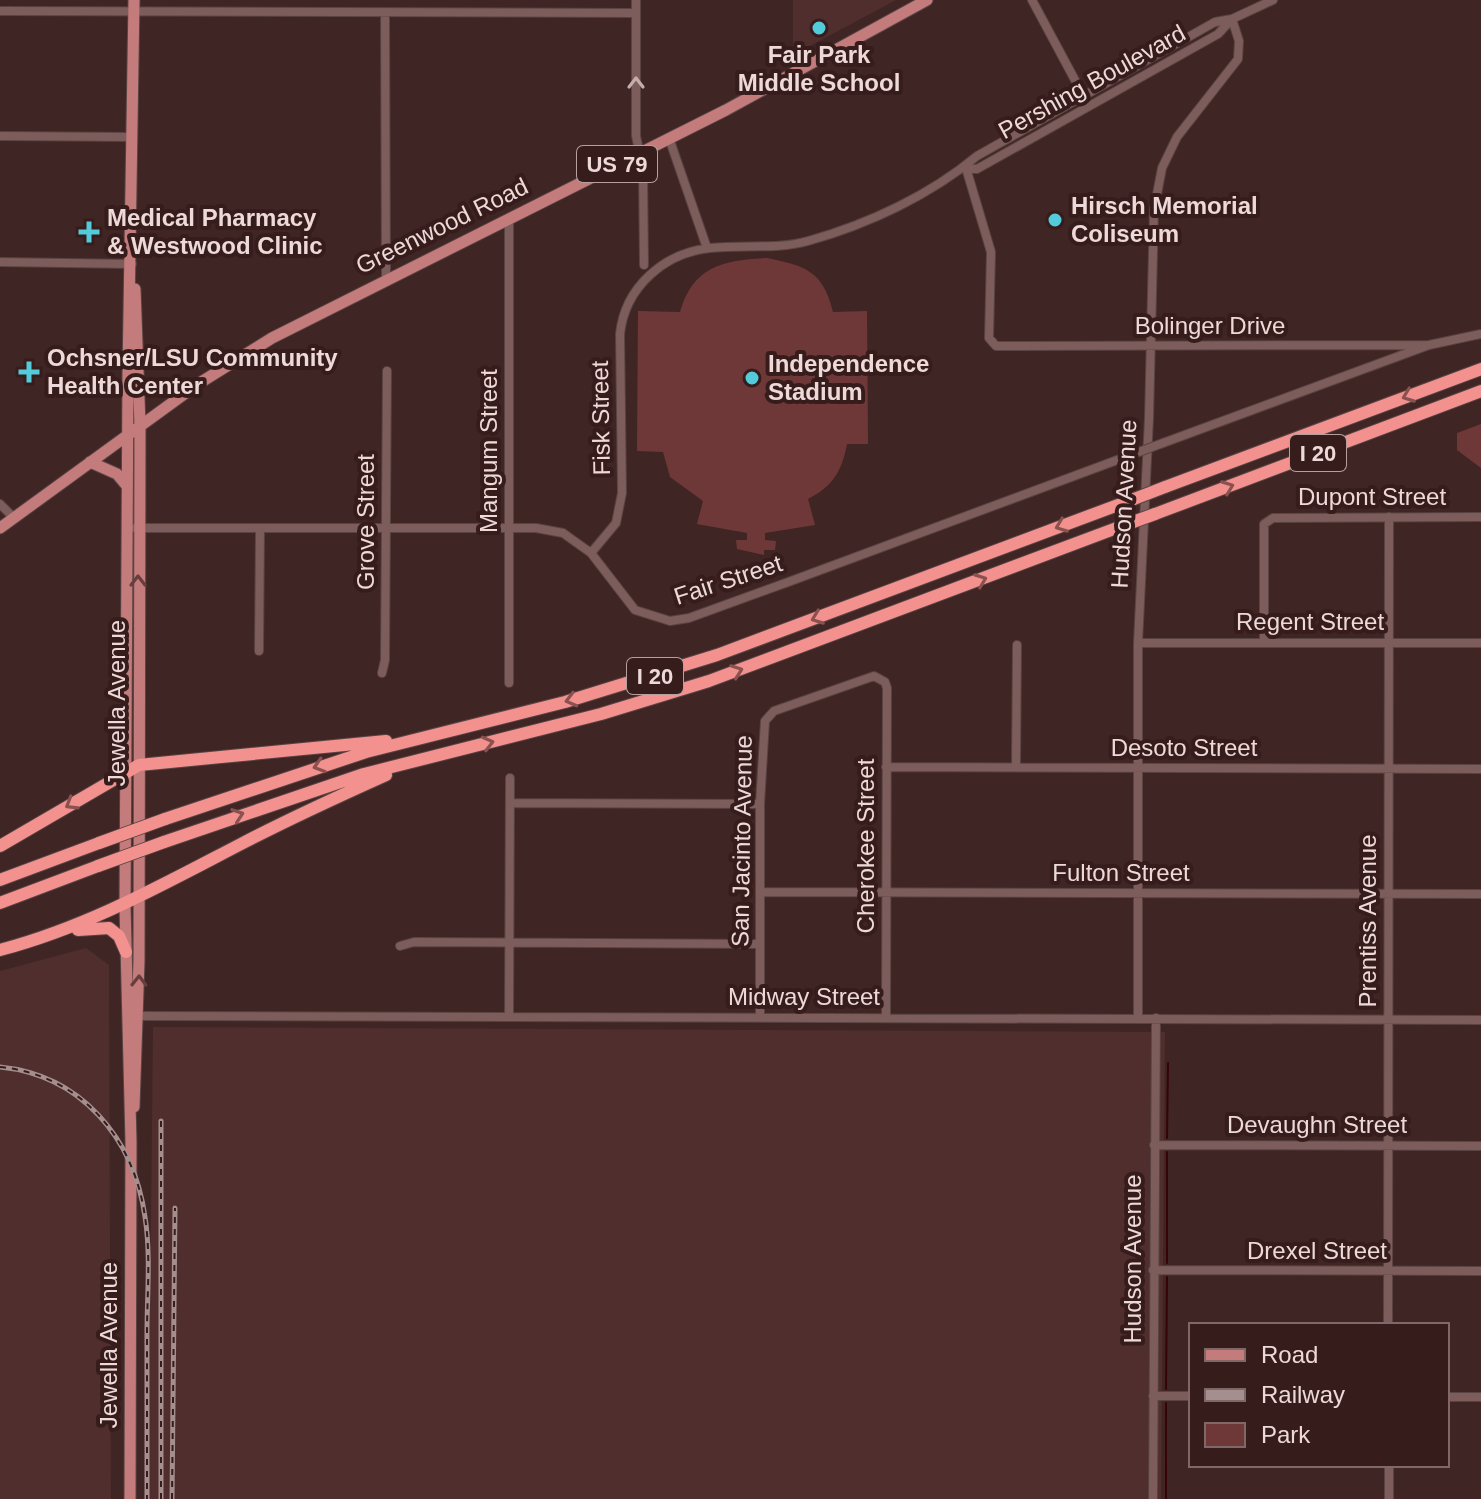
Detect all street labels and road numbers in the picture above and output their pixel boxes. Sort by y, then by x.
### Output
street label: Pershing Boulevard [994,19,1190,144]
road number: US 79 [577,146,657,182]
street label: Greenwood Road [351,172,532,279]
street label: Bolinger Drive [1135,312,1285,339]
street label: Fisk Street [586,360,615,476]
street label: Mangum Street [475,369,502,533]
street label: Hudson Avenue [1106,419,1141,589]
road number: I 20 [1290,435,1346,471]
street label: Grove Street [352,454,379,590]
street label: Dupont Street [1298,483,1446,510]
street label: Fair Street [670,549,786,610]
street label: Regent Street [1236,608,1384,635]
street label: Jewella Avenue [103,620,130,786]
road number: I 20 [627,658,683,694]
street label: Desoto Street [1111,734,1258,761]
street label: San Jacinto Avenue [726,735,757,947]
street label: Cherokee Street [852,758,879,933]
street label: Prentiss Avenue [1354,834,1381,1008]
street label: Fulton Street [1052,859,1190,886]
street label: Midway Street [728,983,880,1010]
street label: Devaughn Street [1227,1111,1407,1138]
street label: Hudson Avenue [1119,1174,1146,1344]
street label: Drexel Street [1247,1237,1387,1264]
street label: Jewella Avenue [95,1262,122,1428]

